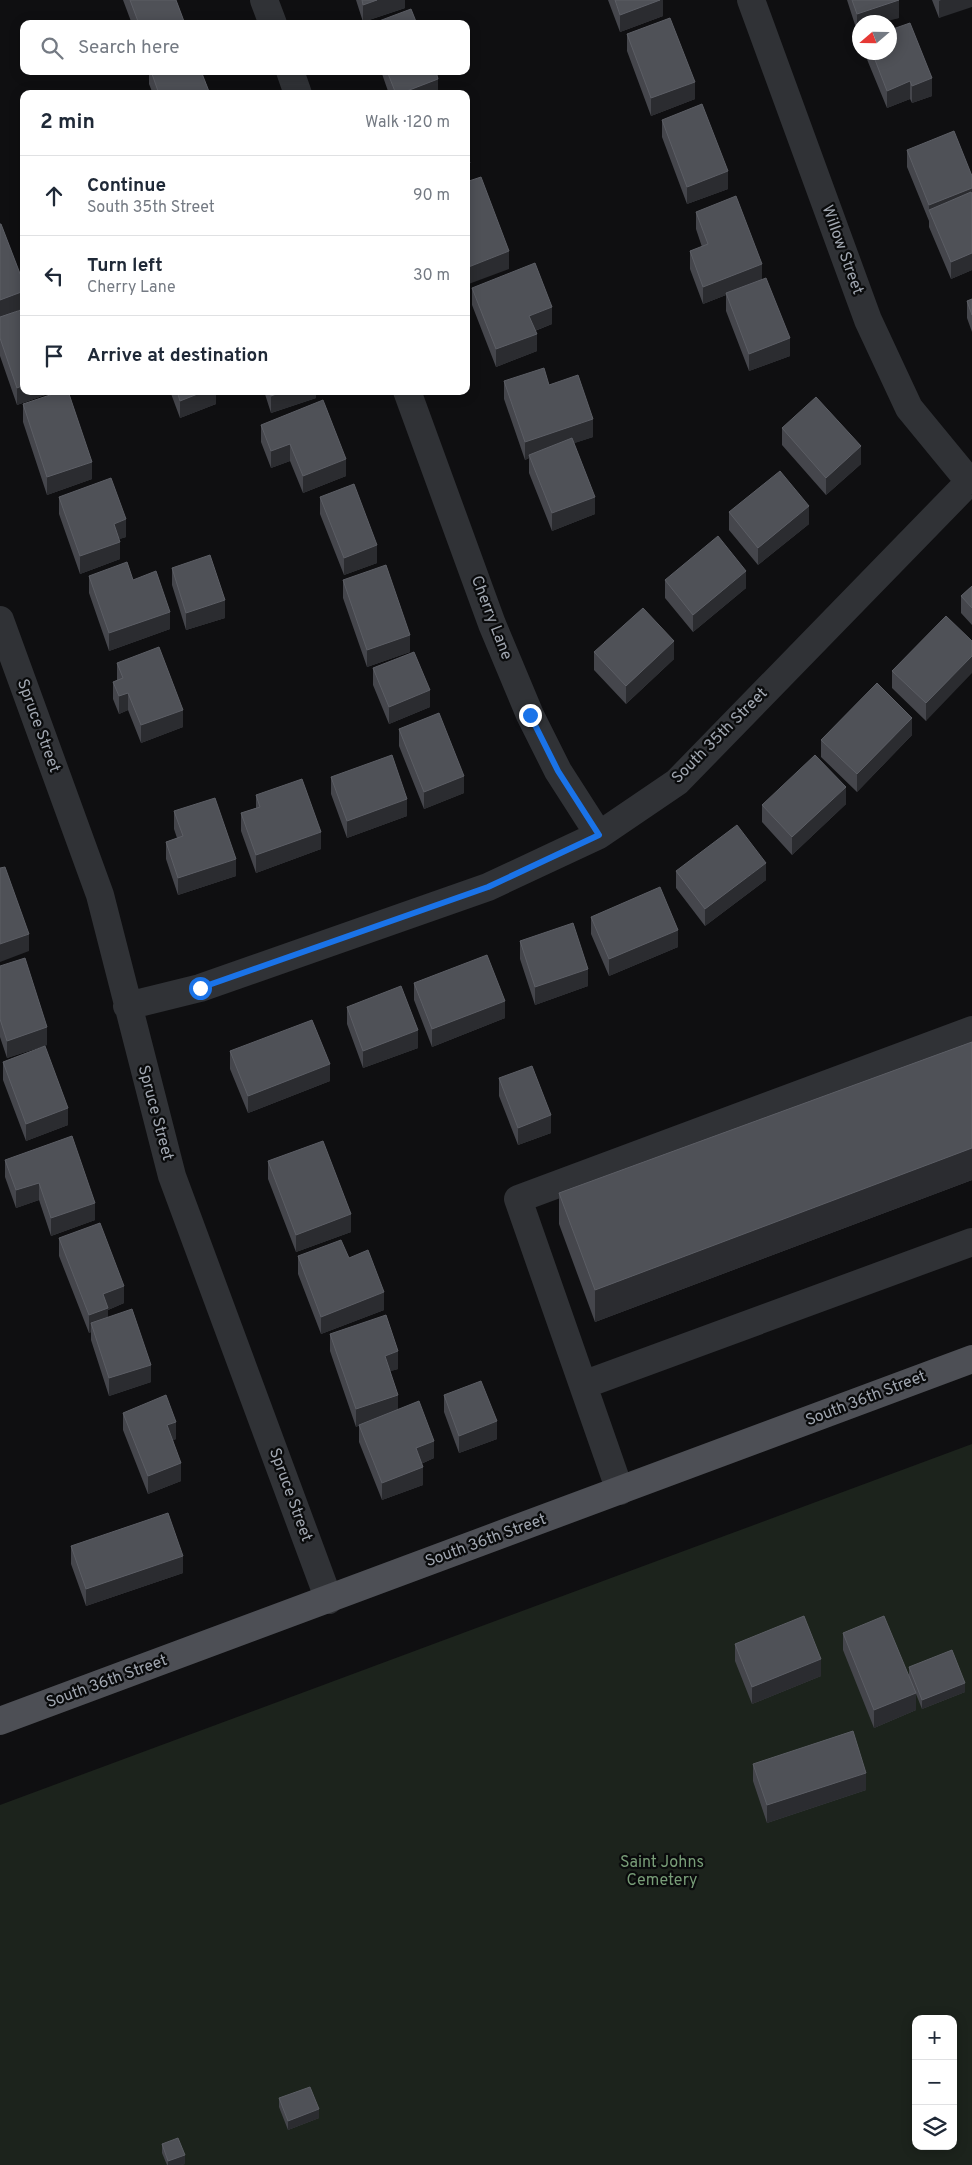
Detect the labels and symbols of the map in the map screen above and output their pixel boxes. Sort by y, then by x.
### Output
north arrow [852,15,897,60]
street label: Willow Street [817,202,867,298]
street label: Cherry Lane [466,573,516,663]
street label: Spruce Street [12,676,64,776]
street label: South 35th Street [668,684,772,788]
route end [519,704,542,727]
route start [189,977,212,1000]
street label: Spruce Street [133,1063,177,1163]
street label: South 36th Street [803,1367,929,1431]
street label: Spruce Street [264,1445,316,1545]
street label: South 36th Street [423,1510,549,1572]
street label: South 36th Street [44,1651,170,1713]
park label: Saint Johns Cemetery [620,1853,704,1891]

